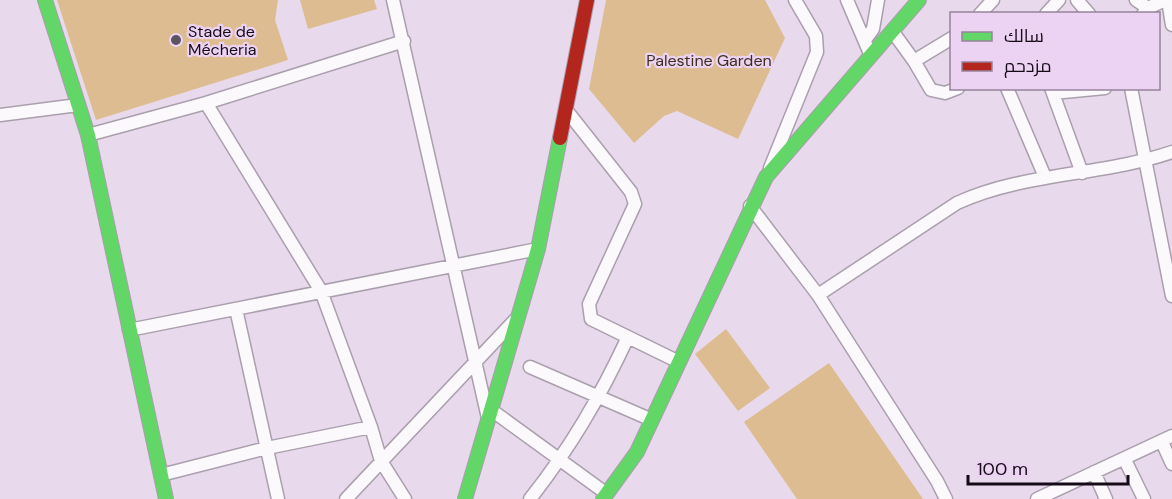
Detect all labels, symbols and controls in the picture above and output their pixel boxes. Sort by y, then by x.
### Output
legend [950,12,1160,90]
place label: Stade de Mécheria [188,21,256,60]
text: سالك [1004,24,1044,48]
marker: Stade de Mécheria [169,33,183,47]
park label: Palestine Garden [646,50,772,71]
text: مزدحم [1004,54,1052,78]
scale bar [968,448,1128,486]
text: 100 m [977,457,1028,481]

